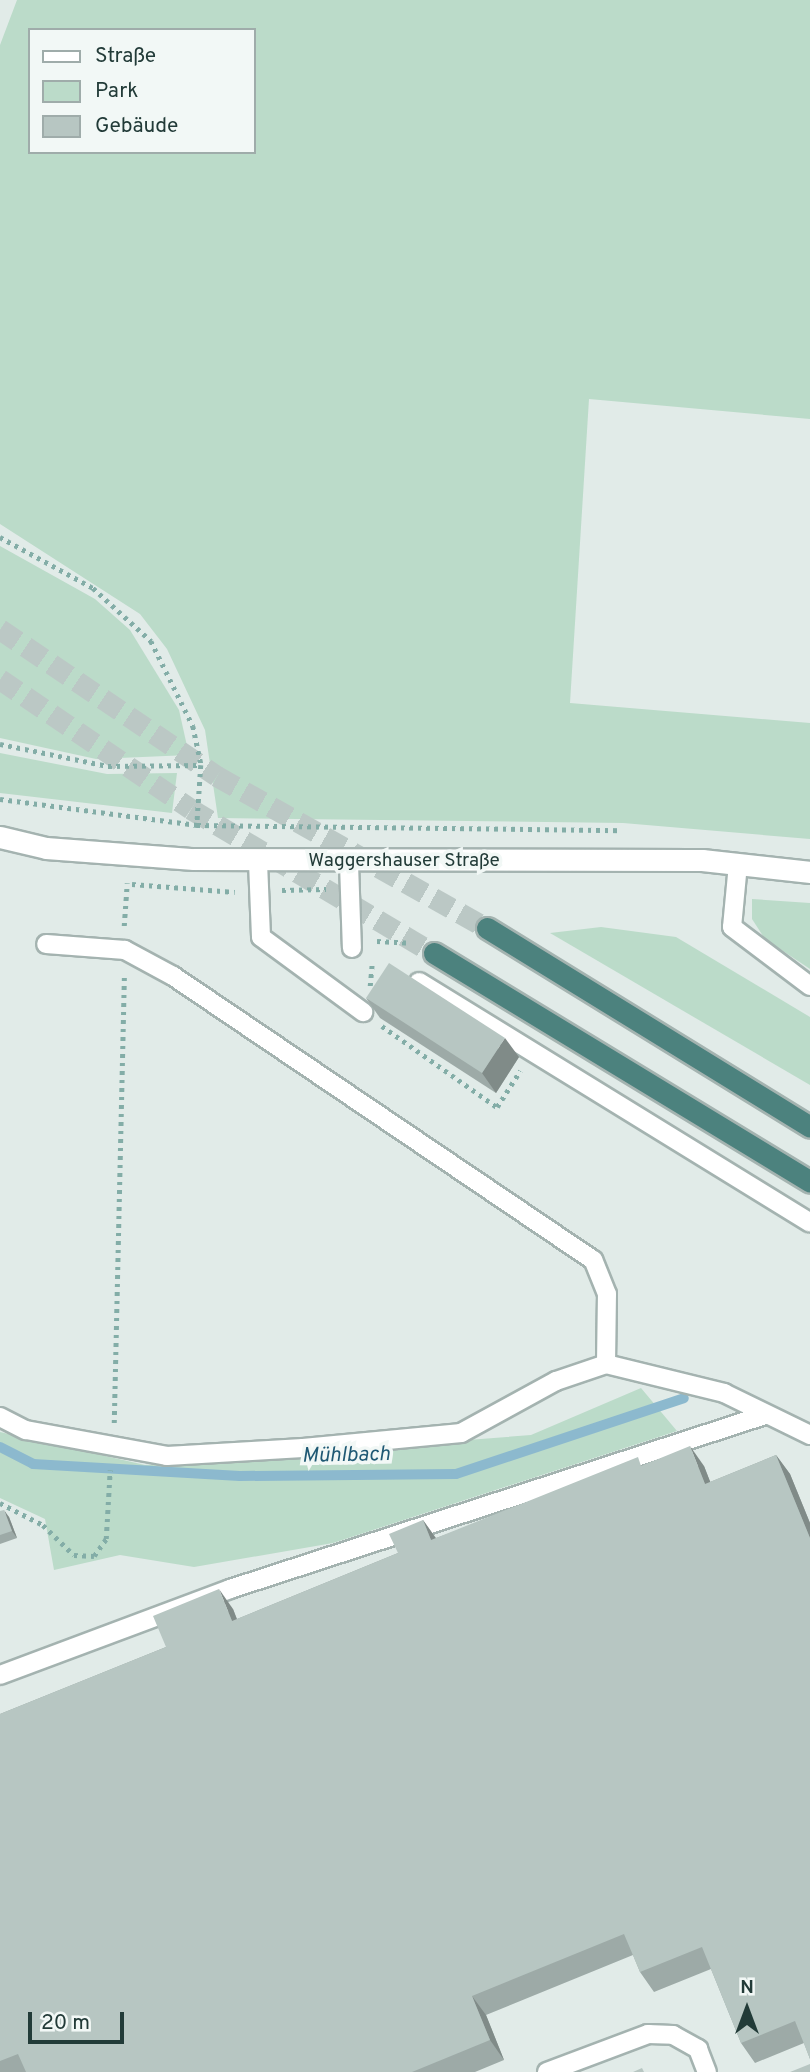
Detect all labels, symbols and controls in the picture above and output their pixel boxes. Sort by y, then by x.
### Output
legend [28,28,256,154]
text: Straße [95,43,156,70]
text: Park [95,78,138,105]
text: Gebäude [95,113,178,140]
street label: Waggershauser Straße [308,851,500,873]
water label: Mühlbach [302,1443,390,1469]
north arrow [712,1974,782,2044]
text: N [740,1976,754,2000]
scale bar [32,1998,128,2042]
text: 20 m [41,2010,90,2037]

